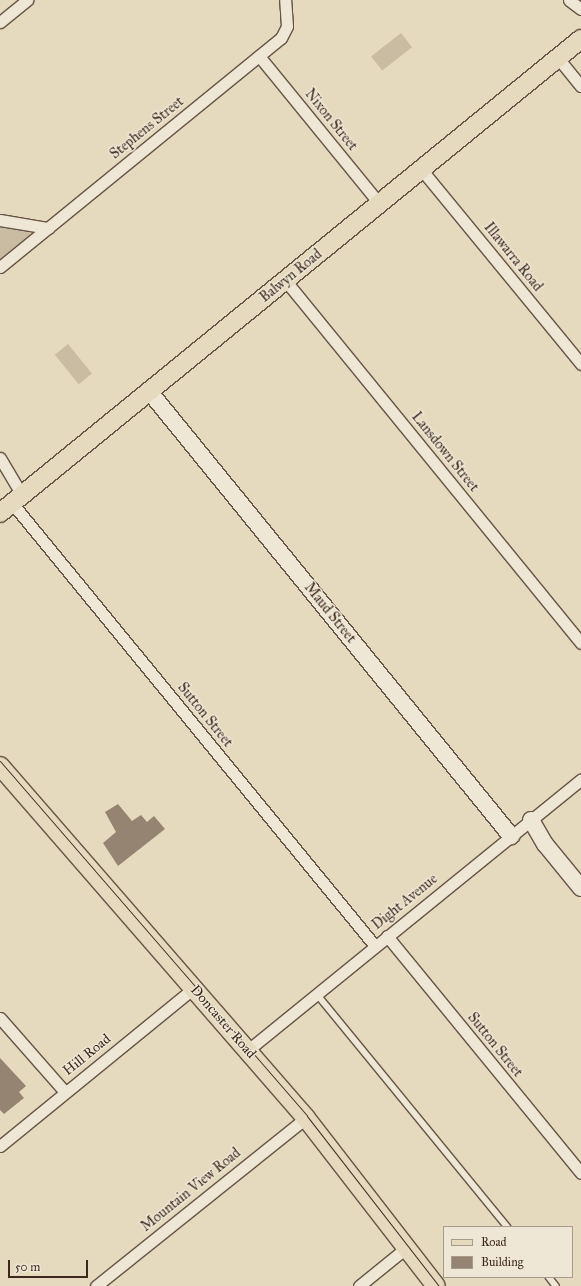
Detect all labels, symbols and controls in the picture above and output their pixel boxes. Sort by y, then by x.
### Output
street label: Nixon Street [301,86,361,154]
street label: Stephens Street [107,93,187,163]
street label: Illawarra Road [480,219,546,295]
street label: Balwyn Road [257,246,325,306]
street label: Lansdown Street [408,409,482,495]
street label: Maud Street [301,579,359,647]
street label: Sutton Street [174,679,236,751]
street label: Dight Avenue [369,871,441,933]
street label: Doncaster Road [187,982,259,1062]
street label: Sutton Street [464,1009,526,1081]
street label: Hill Road [60,1031,114,1079]
street label: Mountain View Road [138,1145,244,1235]
legend [443,1226,573,1278]
text: Road [481,1235,507,1249]
scale bar [10,1252,90,1278]
text: Building [481,1255,523,1269]
text: 50 m [15,1260,40,1274]

